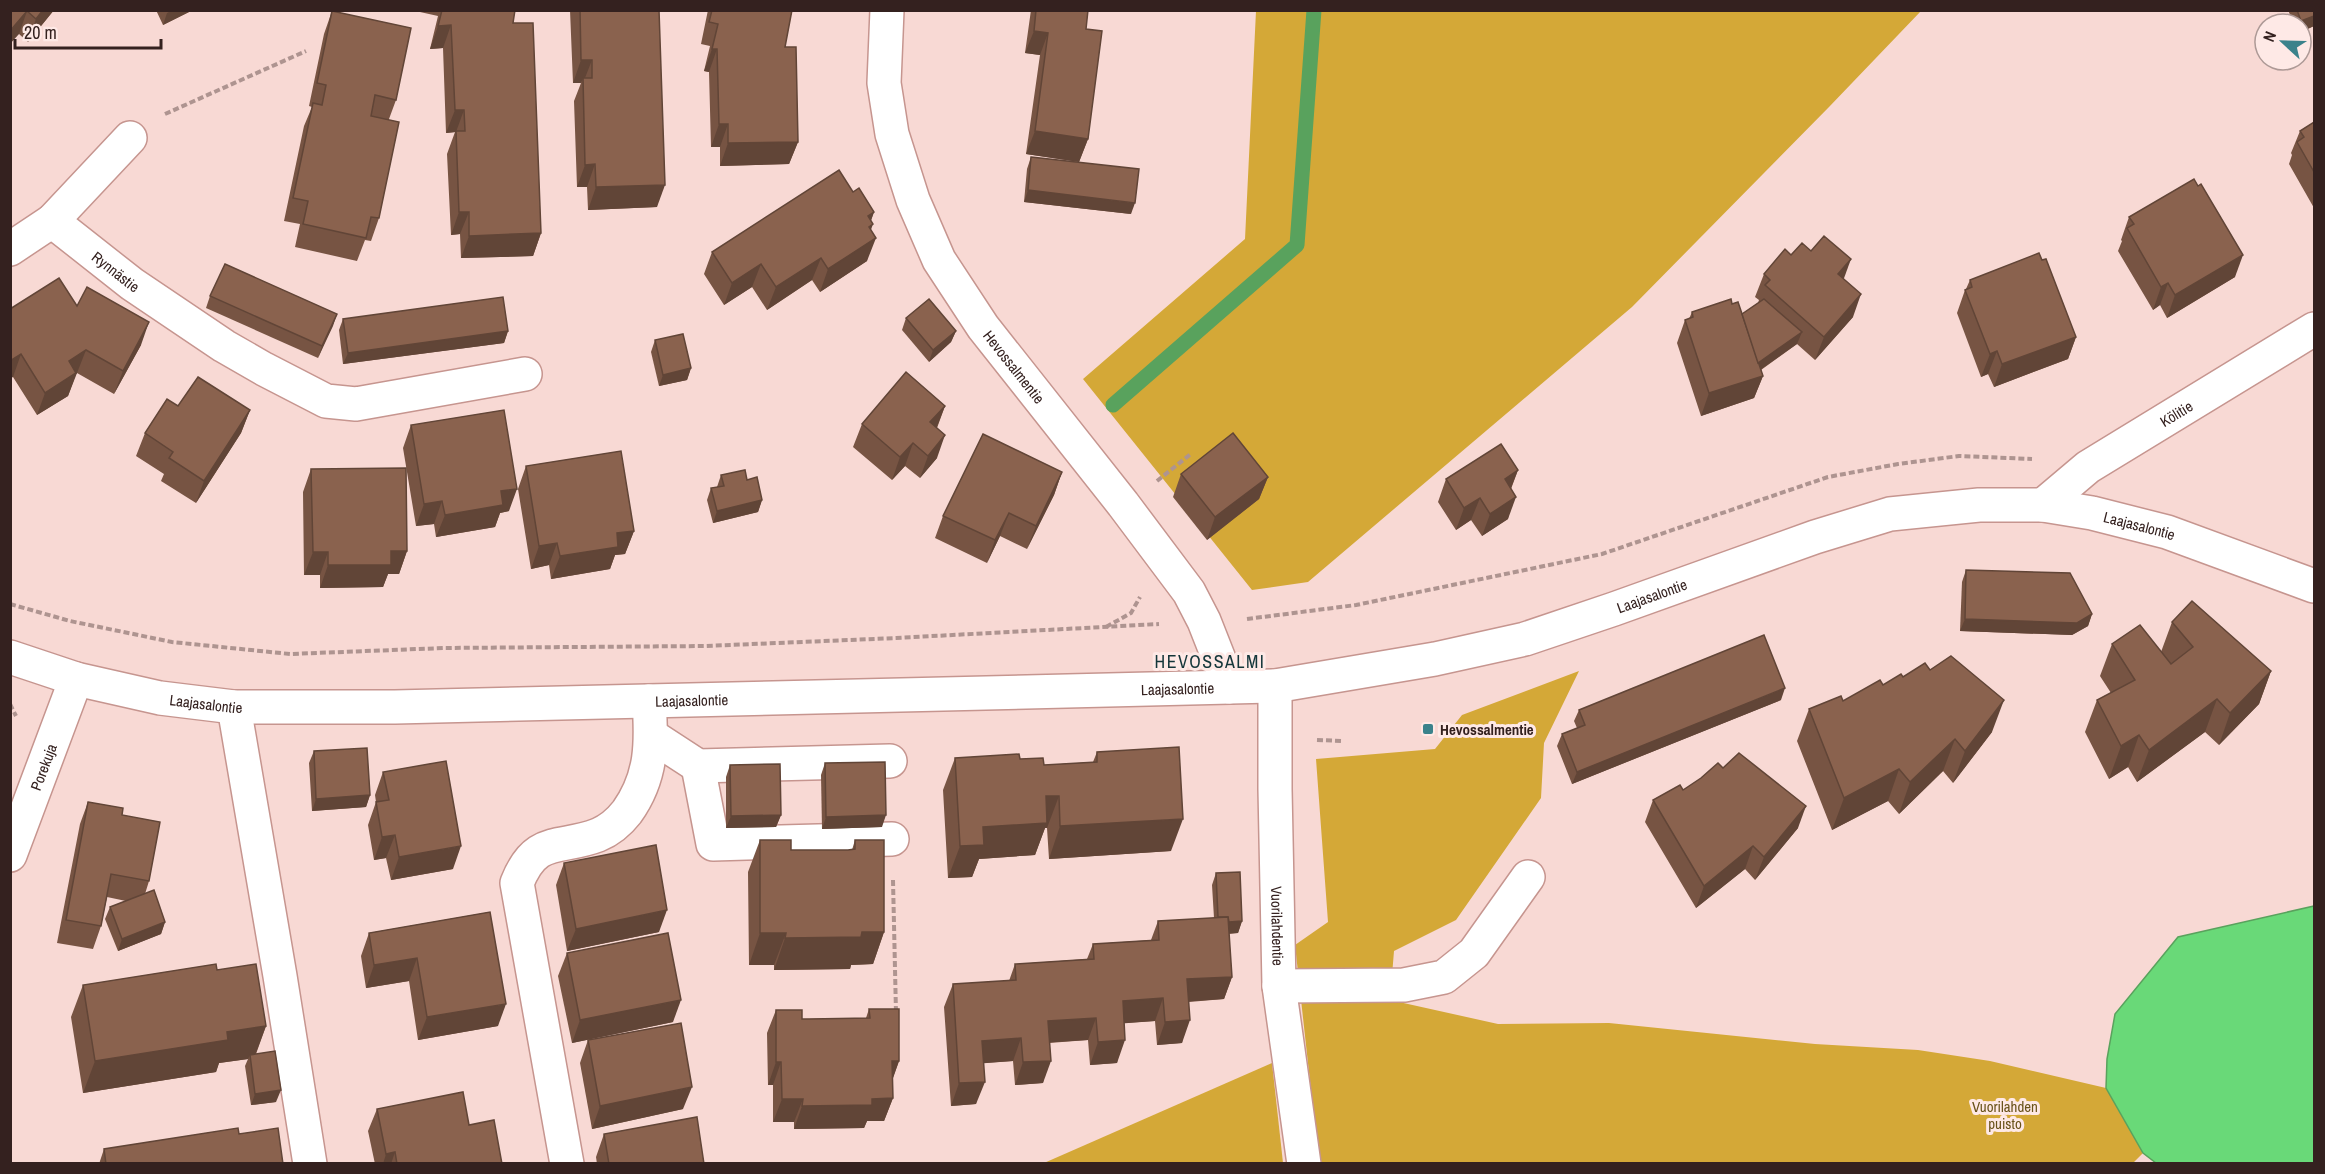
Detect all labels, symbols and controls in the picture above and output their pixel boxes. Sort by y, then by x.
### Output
scale bar [15,12,160,50]
north arrow [2253,12,2313,72]
text: 20 m [24,20,57,45]
text: N [2257,28,2281,45]
street label: Rynnästie [88,246,144,297]
street label: Hevossalmentie [979,325,1050,408]
street label: Kölitie [2156,395,2196,431]
street label: Laajasalontie [2102,506,2179,545]
street label: Laajasalontie [1614,573,1690,618]
district label: HEVOSSALMI [1155,649,1265,674]
street label: Laajasalontie [1141,677,1215,700]
street label: Laajasalontie [168,689,243,718]
street label: Laajasalontie [655,689,729,711]
place label: Hevossalmentie [1440,719,1534,740]
marker: Hevossalmentie [1421,722,1435,736]
street label: Porekuja [25,740,61,793]
street label: Vuorilahdentie [1266,886,1289,966]
park label: Vuorilahden puisto [1972,1096,2038,1134]

